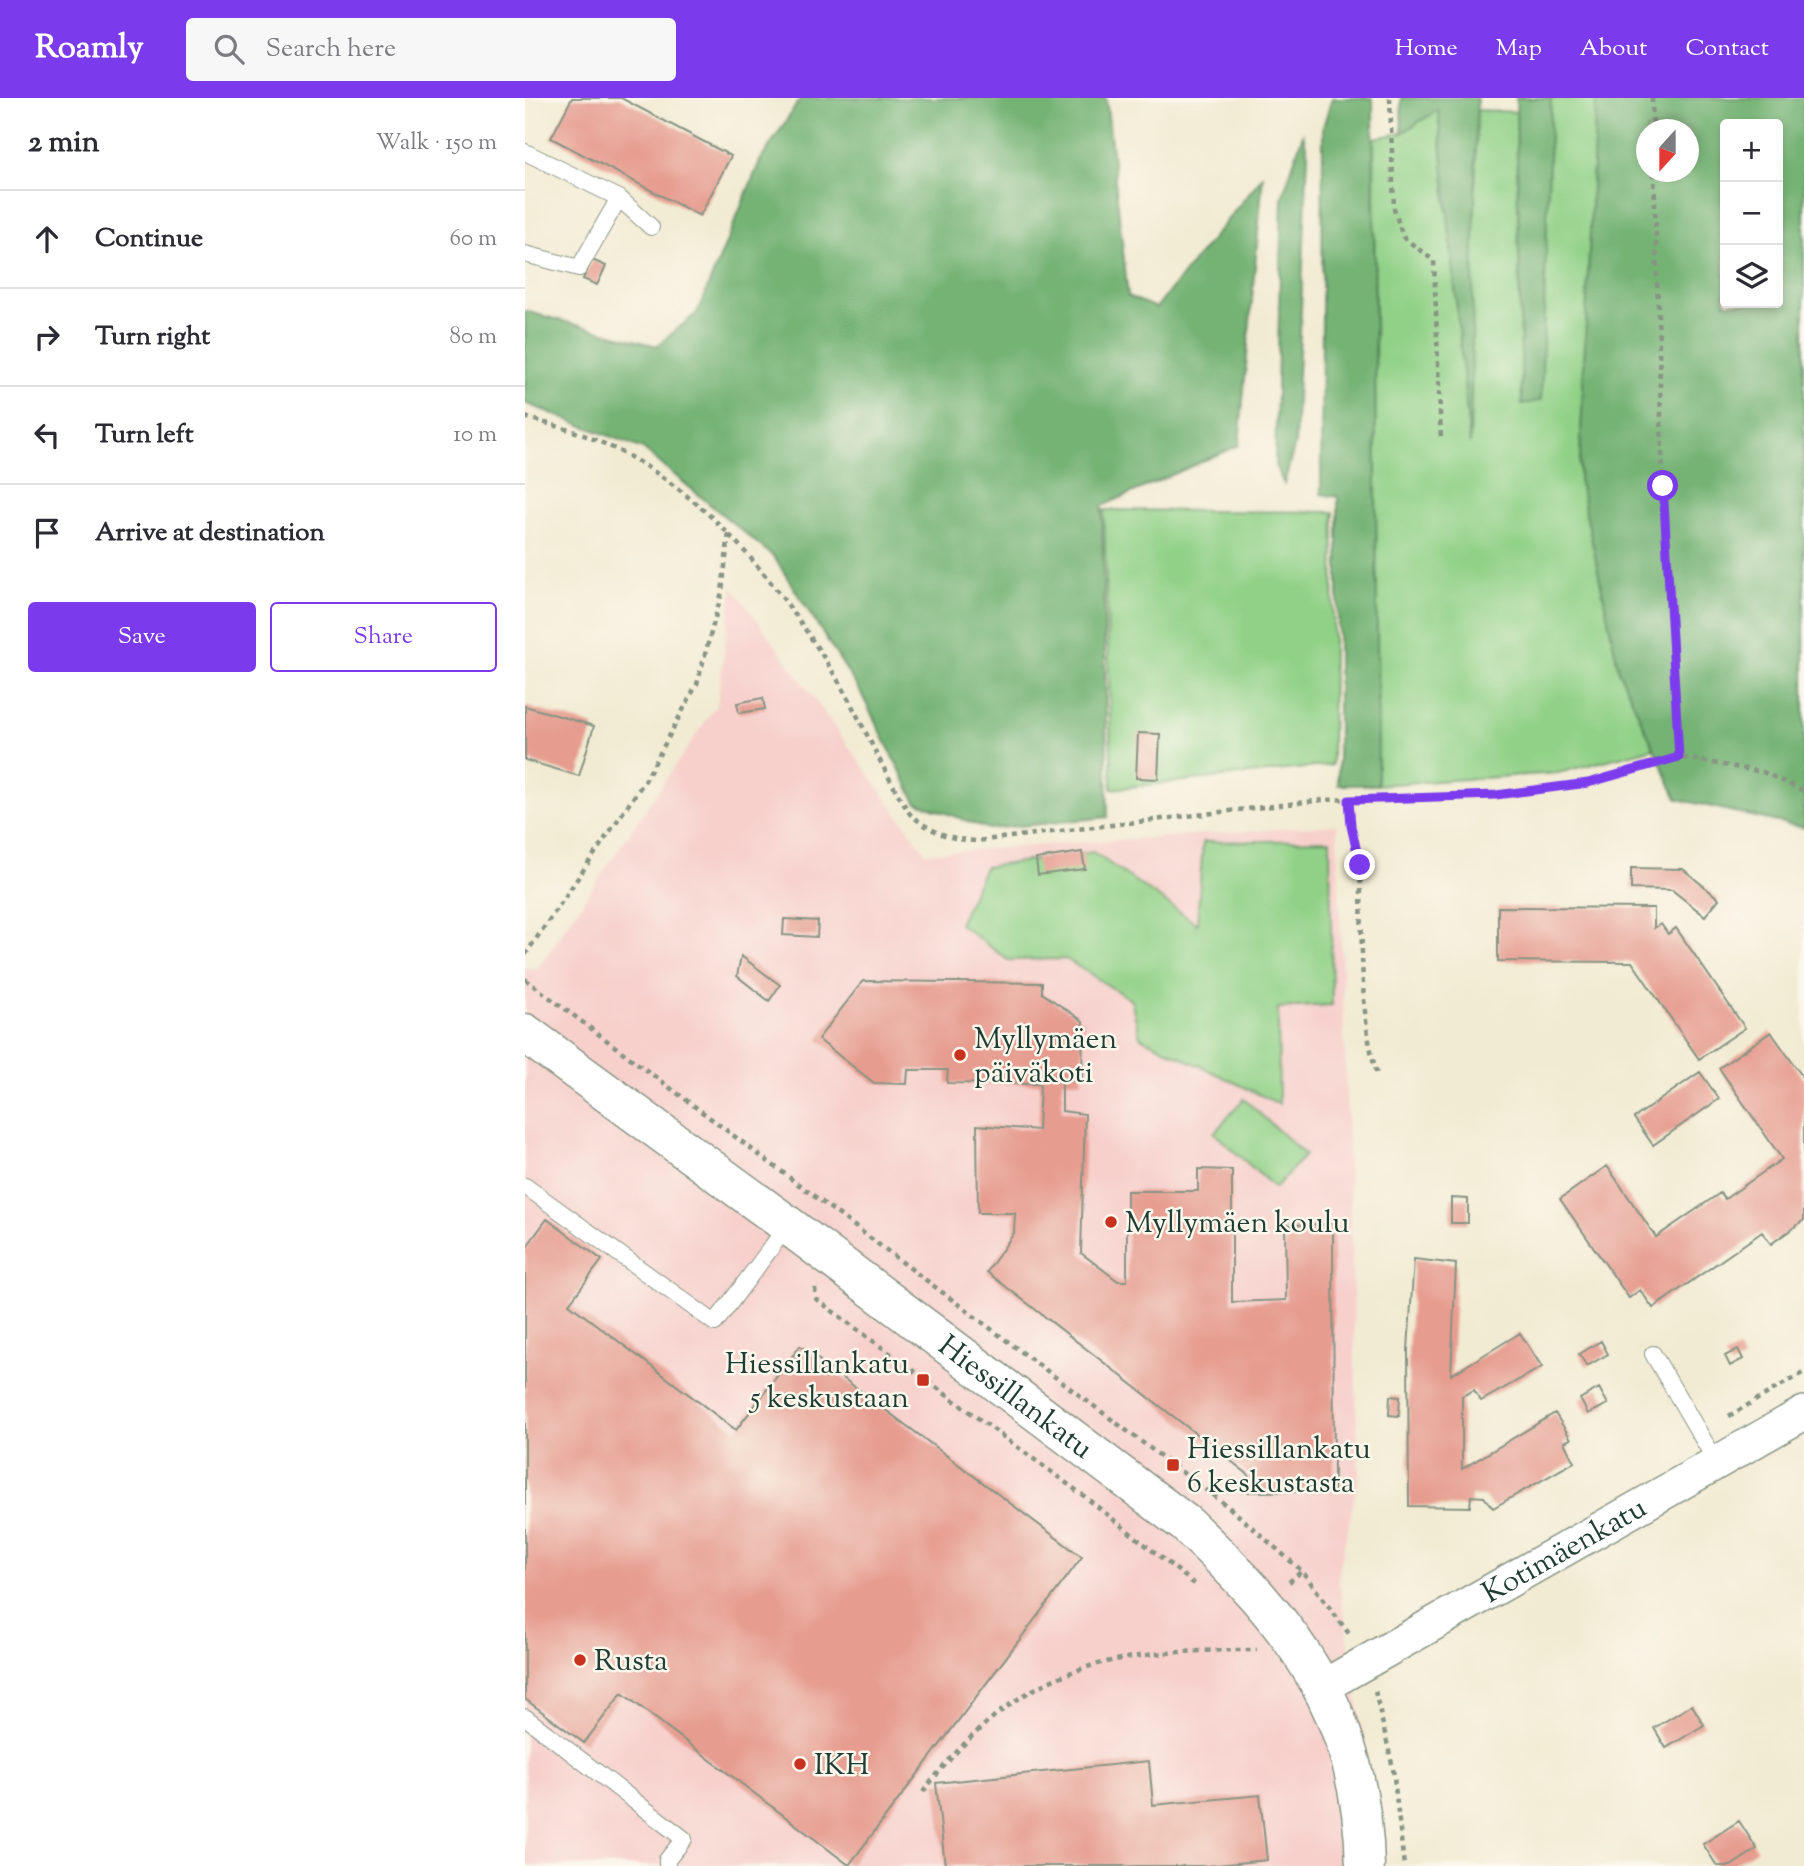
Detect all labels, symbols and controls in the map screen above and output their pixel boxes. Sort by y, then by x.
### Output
search box [186,18,676,81]
text: Roamly [35,25,144,73]
icon: search [210,30,248,68]
text: Search here [266,31,396,68]
text: Home [1395,32,1458,66]
text: Map [1496,32,1542,66]
text: About [1580,32,1647,66]
text: Contact [1685,32,1769,66]
north arrow [1636,119,1699,182]
map controls [1720,119,1783,308]
button: + [1720,119,1783,182]
text: 2 min [28,122,100,165]
text: Walk · 150 m [376,127,497,160]
button: − [1720,182,1783,245]
icon: ahead [28,220,66,258]
text: Continue [95,221,203,258]
text: 60 m [449,223,497,256]
button: layers [1720,245,1783,308]
icon: right [28,318,66,356]
text: Turn right [95,319,210,356]
text: 80 m [449,321,497,354]
icon: left [28,416,66,454]
text: Turn left [95,417,194,454]
text: 10 m [453,419,497,452]
route start [1647,470,1678,501]
icon: arrive [28,514,66,552]
text: Arrive at destination [95,515,325,552]
button: Save [28,602,256,672]
button: Share [270,602,497,672]
route end [1344,849,1375,880]
place label: Myllymäen päiväkoti [974,1019,1117,1096]
marker: Myllymäen päiväkoti [952,1047,968,1063]
place label: Myllymäen koulu [1125,1203,1349,1246]
marker: Myllymäen koulu [1103,1214,1119,1230]
street label: Hiessillankatu [928,1326,1101,1471]
place label: Hiessillankatu 5 keskustaan [725,1344,909,1421]
marker: Hiessillankatu 5 keskustaan [915,1372,931,1388]
place label: Hiessillankatu 6 keskustasta [1187,1429,1371,1506]
marker: Hiessillankatu 6 keskustasta [1165,1457,1181,1473]
street label: Kotimäenkatu [1475,1488,1655,1616]
place label: Rusta [594,1641,668,1684]
marker: Rusta [572,1652,588,1668]
place label: IKH [814,1745,870,1788]
marker: IKH [792,1756,808,1772]

